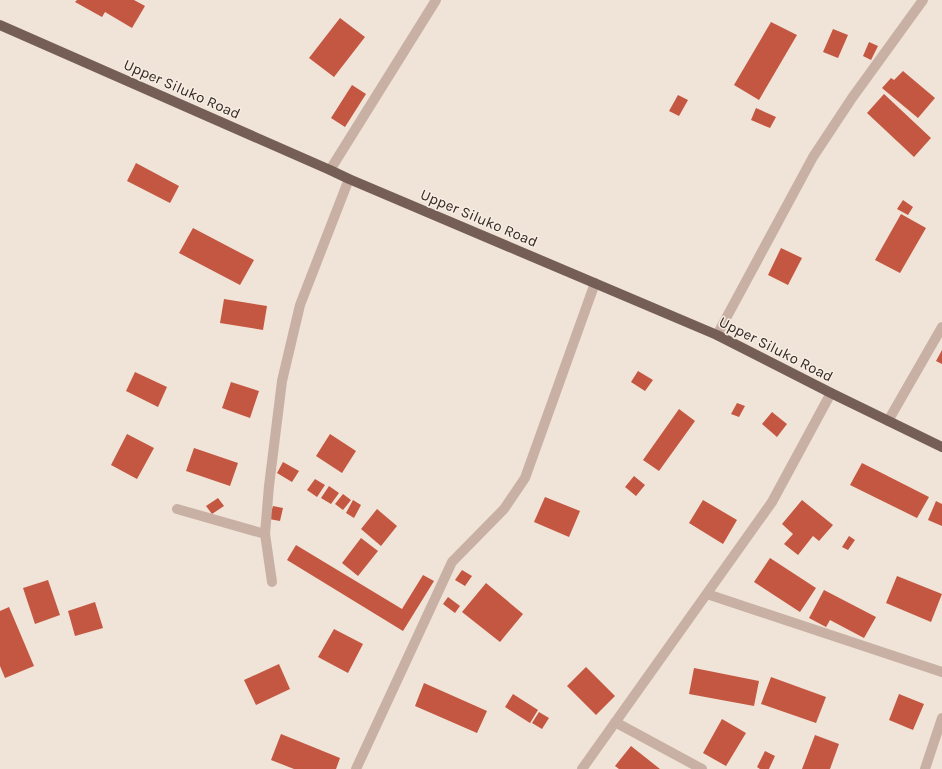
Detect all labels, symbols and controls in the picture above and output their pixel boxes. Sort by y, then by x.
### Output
street label: Upper Siluko Road [121,55,243,123]
street label: Upper Siluko Road [418,185,540,251]
street label: Upper Siluko Road [716,312,836,386]

